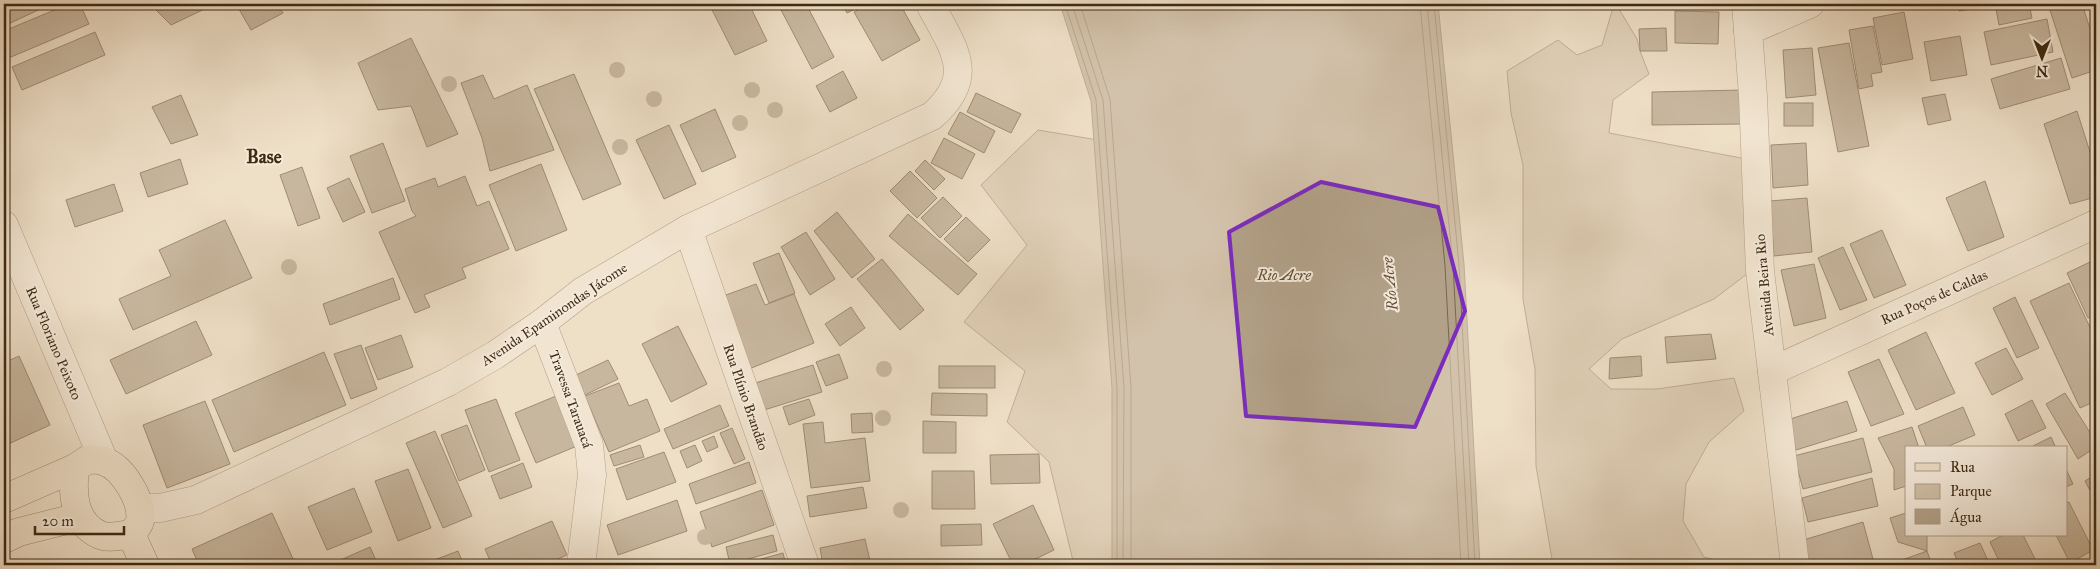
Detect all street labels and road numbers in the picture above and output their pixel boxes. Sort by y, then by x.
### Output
street label: Avenida Beira Rio [1752,233,1778,338]
street label: Avenida Epaminondas Jácome [477,259,631,371]
street label: Rua Poços de Caldas [1878,266,1990,329]
street label: Rua Floriano Peixoto [22,284,85,402]
street label: Rua Plínio Brandão [719,342,772,453]
street label: Travessa Tarauacá [545,348,596,450]

